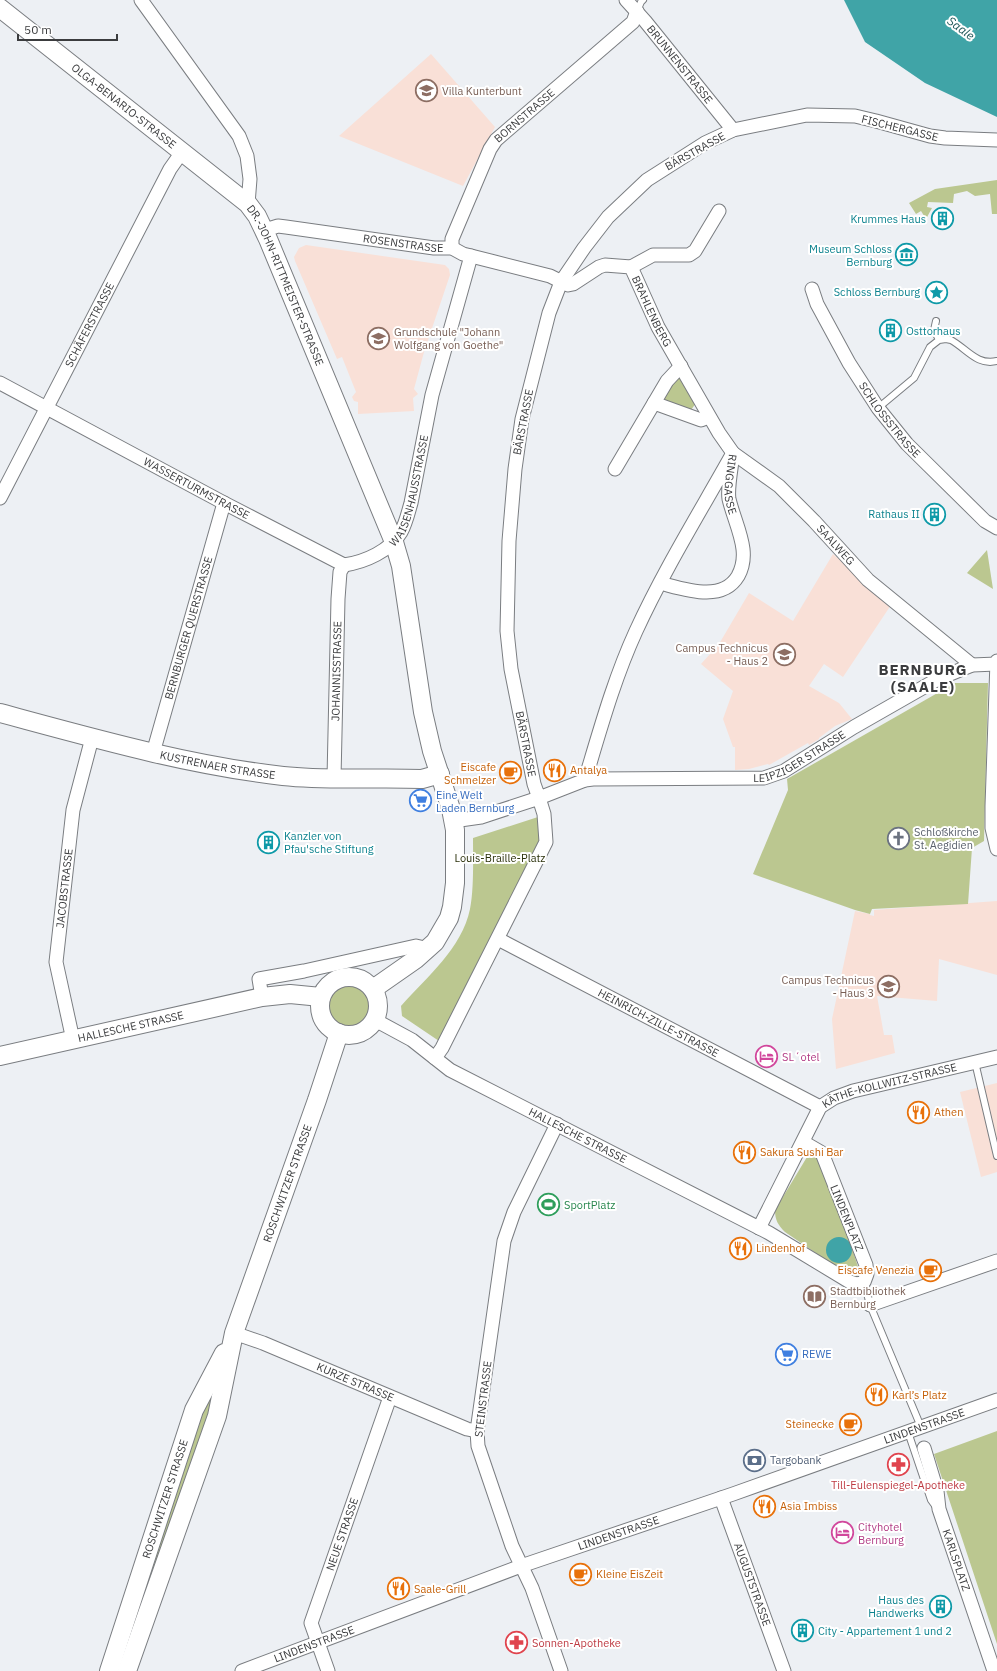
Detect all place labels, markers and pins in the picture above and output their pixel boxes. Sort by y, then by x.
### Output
school or university icon: Villa Kunterbunt [413,78,439,104]
place label: Villa Kunterbunt [442,84,522,98]
building icon: Krummes Haus [929,206,955,232]
place label: Krummes Haus [850,212,926,226]
place label: Museum Schloss Bernburg [809,242,892,269]
museum icon: Museum Schloss Bernburg [894,242,920,268]
place icon: Schloss Bernburg [923,279,949,305]
place label: Schloss Bernburg [834,285,920,299]
building icon: Osttorhaus [878,318,904,344]
place label: Osttorhaus [906,324,961,338]
school or university icon: Grundschule "Johann Wolfgang von Goethe" [366,325,392,351]
place label: Grundschule "Johann Wolfgang von Goethe" [394,325,503,352]
building icon: Rathaus II [922,501,948,527]
place label: Rathaus II [868,507,920,521]
place label: Campus Technicus - Haus 2 [676,641,768,668]
school or university icon: Campus Technicus - Haus 2 [771,641,797,667]
restaurant icon: Antalya [541,757,567,783]
place label: Eiscafe Schmelzer [444,760,496,787]
cafe icon: Eiscafe Schmelzer [498,760,524,786]
place label: Antalya [570,763,607,777]
supermarket icon: Eine Welt Laden Bernburg [407,788,433,814]
place label: Eine Welt Laden Bernburg [436,788,515,815]
church icon: Schloßkirche St. Aegidien [885,825,911,851]
place label: Schloßkirche St. Aegidien [914,825,979,852]
building icon: Kanzler von Pfau'sche Stiftung [256,829,282,855]
place label: Kanzler von Pfau'sche Stiftung [284,829,374,856]
place label: Campus Technicus - Haus 3 [782,973,874,1000]
school or university icon: Campus Technicus - Haus 3 [876,973,902,999]
hotel icon: SL´otel [753,1044,779,1070]
place label: SL´otel [782,1050,820,1064]
restaurant icon: Athen [906,1099,932,1125]
place label: Athen [934,1105,963,1119]
restaurant icon: Sakura Sushi Bar [731,1139,757,1165]
place label: Sakura Sushi Bar [760,1145,843,1159]
sports icon: SportPlatz [536,1192,562,1218]
place label: SportPlatz [564,1198,615,1212]
restaurant icon: Lindenhof [728,1235,754,1261]
place label: Lindenhof [756,1241,806,1255]
cafe icon: Eiscafe Venezia [917,1257,943,1283]
place label: Eiscafe Venezia [838,1263,914,1277]
library icon: Stadtbibliothek Bernburg [802,1284,828,1310]
place label: Stadtbibliothek Bernburg [830,1284,906,1311]
supermarket icon: REWE [774,1341,800,1367]
place label: REWE [802,1347,832,1361]
restaurant icon: Karl’s Platz [863,1382,889,1408]
place label: Karl’s Platz [892,1388,947,1402]
cafe icon: Steinecke [837,1411,863,1437]
place label: Steinecke [786,1417,834,1431]
bank icon: Targobank [741,1447,767,1473]
pharmacy icon: Till-Eulenspiegel-Apotheke [885,1452,911,1478]
place label: Targobank [770,1453,822,1467]
place label: Till-Eulenspiegel-Apotheke [831,1478,965,1492]
restaurant icon: Asia Imbiss [752,1493,778,1519]
place label: Asia Imbiss [780,1499,837,1513]
hotel icon: Cityhotel Bernburg [829,1520,855,1546]
place label: Cityhotel Bernburg [858,1520,904,1547]
cafe icon: Kleine EisZeit [567,1561,593,1587]
place label: Kleine EisZeit [596,1567,663,1581]
restaurant icon: Saale-Grill [385,1576,411,1602]
place label: Saale-Grill [414,1582,466,1596]
place label: Haus des Handwerks [868,1593,924,1620]
building icon: Haus des Handwerks [927,1593,953,1619]
building icon: City - Appartement 1 und 2 [789,1618,815,1644]
place label: City - Appartement 1 und 2 [818,1624,952,1638]
pharmacy icon: Sonnen-Apotheke [503,1630,529,1656]
place label: Sonnen-Apotheke [532,1636,621,1650]

